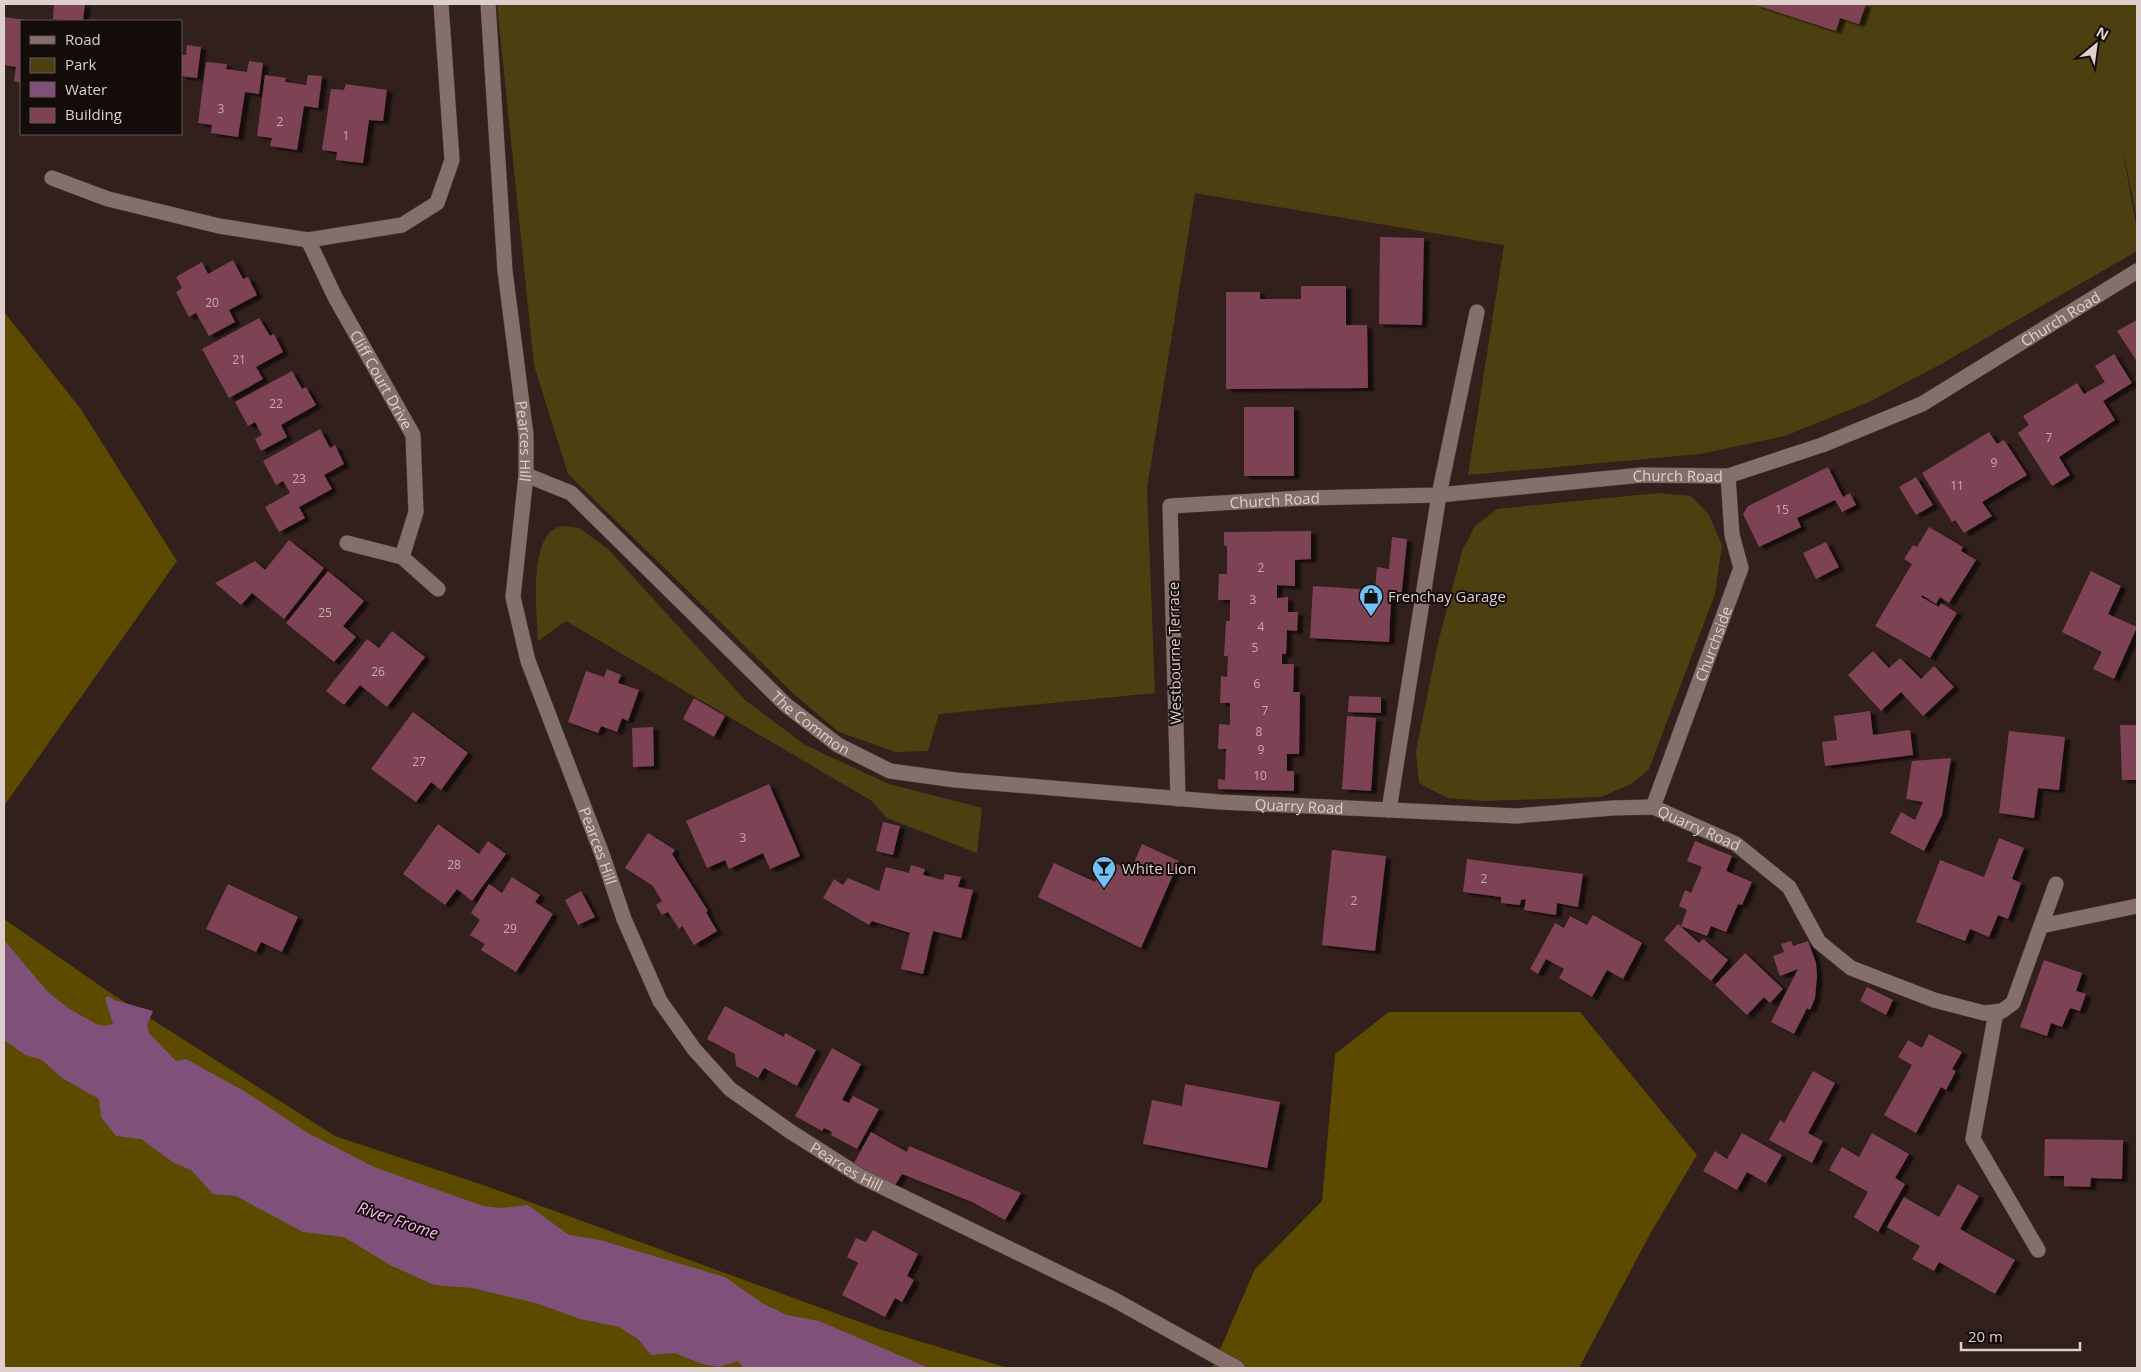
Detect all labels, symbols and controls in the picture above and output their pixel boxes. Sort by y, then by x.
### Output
legend [20,20,182,135]
north arrow [2071,20,2121,70]
text: N [2093,22,2112,44]
text: Road [65,29,101,49]
text: Park [65,54,96,74]
text: Water [65,79,107,99]
house number: 3 [218,100,225,117]
text: Building [65,104,122,124]
house number: 2 [277,113,284,130]
house number: 1 [343,127,349,144]
street label: Church Road [2017,286,2104,351]
house number: 20 [205,294,219,311]
street label: Cliff Court Drive [346,326,418,433]
house number: 21 [232,351,246,368]
house number: 22 [269,395,283,412]
street label: Pearces Hill [512,400,536,483]
house number: 7 [2046,429,2053,446]
house number: 9 [1991,454,1998,471]
street label: Church Road [1632,465,1723,486]
house number: 23 [292,470,306,487]
house number: 11 [1950,477,1964,494]
street label: Church Road [1229,488,1320,512]
house number: 15 [1775,501,1789,518]
house number: 2 [1258,559,1265,576]
street label: Westbourne Terrace [1163,581,1185,725]
shop icon: Frenchay Garage [1358,583,1384,617]
place label: Frenchay Garage [1388,586,1506,606]
house number: 3 [1250,591,1257,608]
street label: Churchside [1690,603,1736,684]
house number: 25 [318,604,332,621]
house number: 4 [1258,618,1265,635]
house number: 5 [1252,639,1259,656]
house number: 26 [371,663,385,680]
house number: 6 [1254,675,1261,692]
street label: The Common [767,686,853,759]
house number: 7 [1262,702,1269,719]
house number: 8 [1256,723,1263,740]
house number: 9 [1258,741,1265,758]
house number: 27 [412,753,426,770]
house number: 10 [1253,767,1267,784]
street label: Quarry Road [1254,794,1344,818]
street label: Quarry Road [1655,800,1744,855]
street label: Pearces Hill [575,804,622,887]
house number: 3 [740,829,747,846]
bar icon: White Lion [1091,855,1117,889]
house number: 28 [447,856,461,873]
place label: White Lion [1122,858,1196,878]
house number: 2 [1481,870,1488,887]
house number: 2 [1351,892,1358,909]
house number: 29 [503,920,517,937]
street label: Pearces Hill [807,1137,886,1196]
water label: River Frome [355,1196,441,1244]
scale bar [1961,1320,2080,1352]
text: 20 m [1968,1326,2003,1346]

